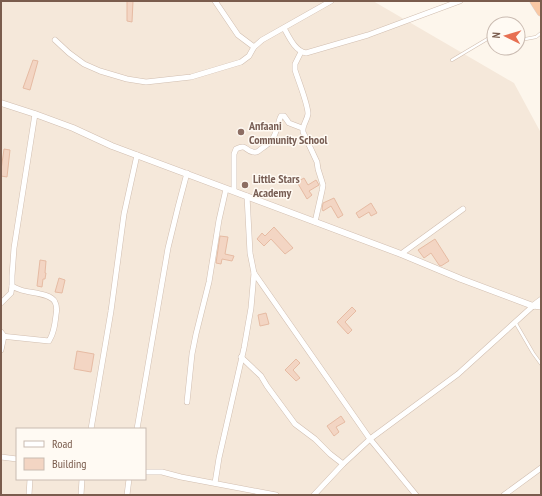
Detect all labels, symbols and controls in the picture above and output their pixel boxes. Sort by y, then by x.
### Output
north arrow [486,16,526,56]
text: N [489,32,503,39]
place label: Anfaani Community School [248,118,328,147]
marker: Anfaani Community School [236,127,246,137]
place label: Little Stars Academy [252,171,300,200]
marker: Little Stars Academy [240,180,250,190]
legend [16,428,146,480]
text: Road [52,436,72,451]
text: Building [52,456,87,471]

